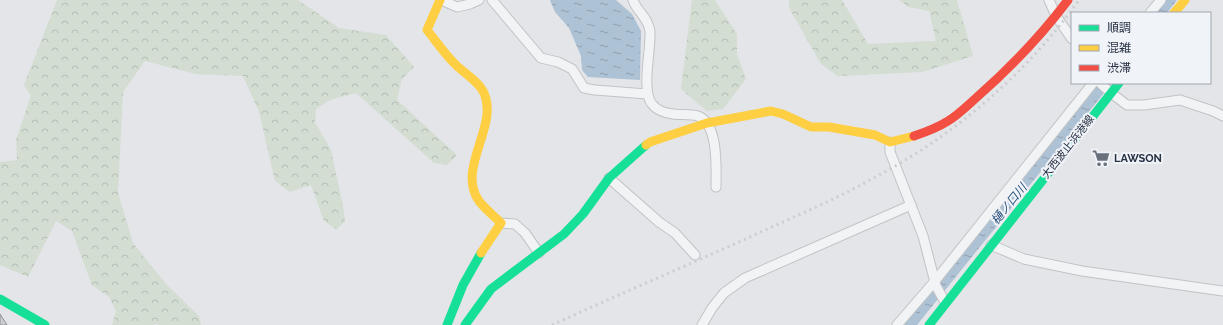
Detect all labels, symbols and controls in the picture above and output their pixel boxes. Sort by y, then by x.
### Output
legend [1071,12,1211,84]
text: 順調 [1107,21,1131,35]
text: 混雑 [1107,41,1131,55]
text: 渋滞 [1107,61,1131,75]
street label: 大西波止浜港線 [1039,113,1097,181]
supermarket icon: LAWSON [1091,148,1111,168]
place label: LAWSON [1114,152,1162,165]
water label: 樋ノ口川 [988,179,1031,227]

